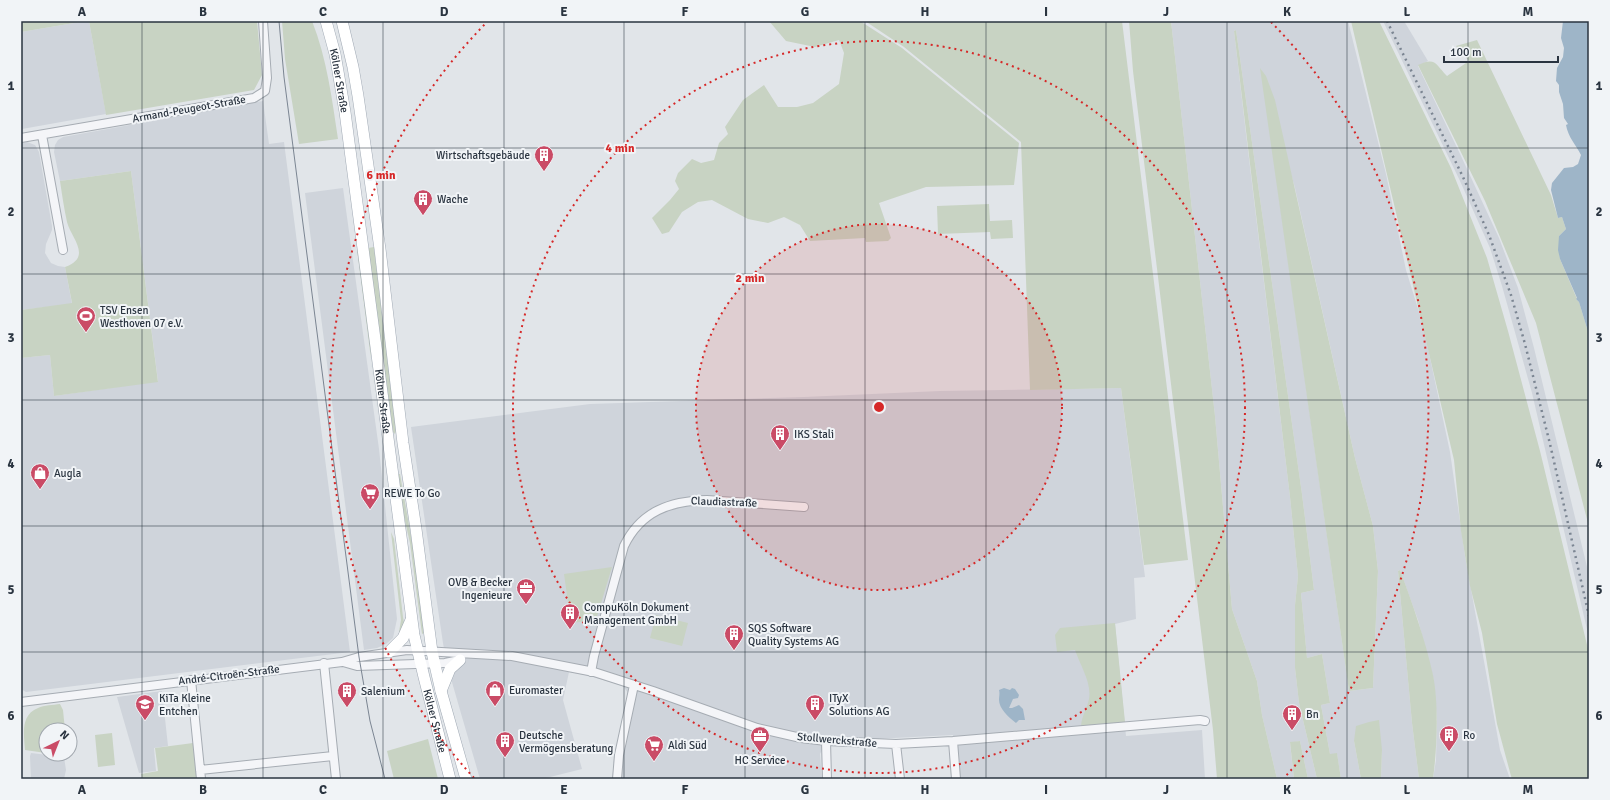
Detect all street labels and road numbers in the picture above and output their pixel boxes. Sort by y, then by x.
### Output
street label: Kölner Straße [327,47,352,114]
street label: Armand-Peugeot-Straße [131,93,247,125]
street label: Kölner Straße [372,368,394,435]
street label: Claudiastraße [691,494,757,510]
street label: André-Citroën-Straße [178,662,280,688]
street label: Kölner Straße [421,688,450,754]
street label: Stollwerckstraße [796,730,878,750]

